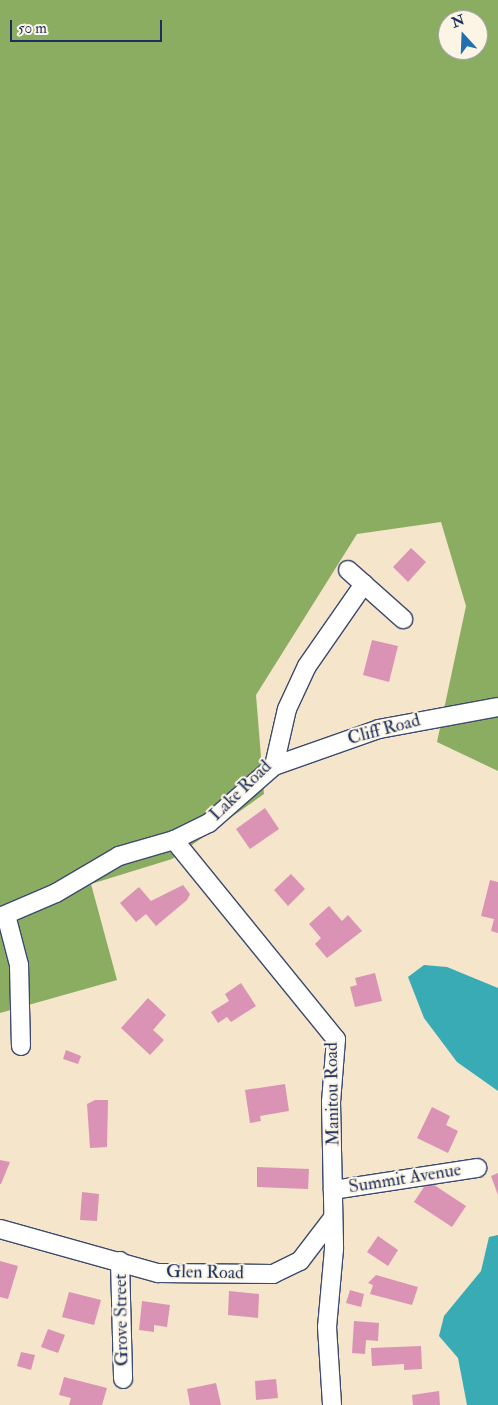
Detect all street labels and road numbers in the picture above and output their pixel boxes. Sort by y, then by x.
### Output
street label: Cliff Road [345,710,423,750]
street label: Lake Road [206,756,276,826]
street label: Manitou Road [321,1042,345,1146]
street label: Summit Avenue [347,1159,463,1199]
street label: Glen Road [166,1262,244,1284]
street label: Grove Street [110,1274,134,1366]

